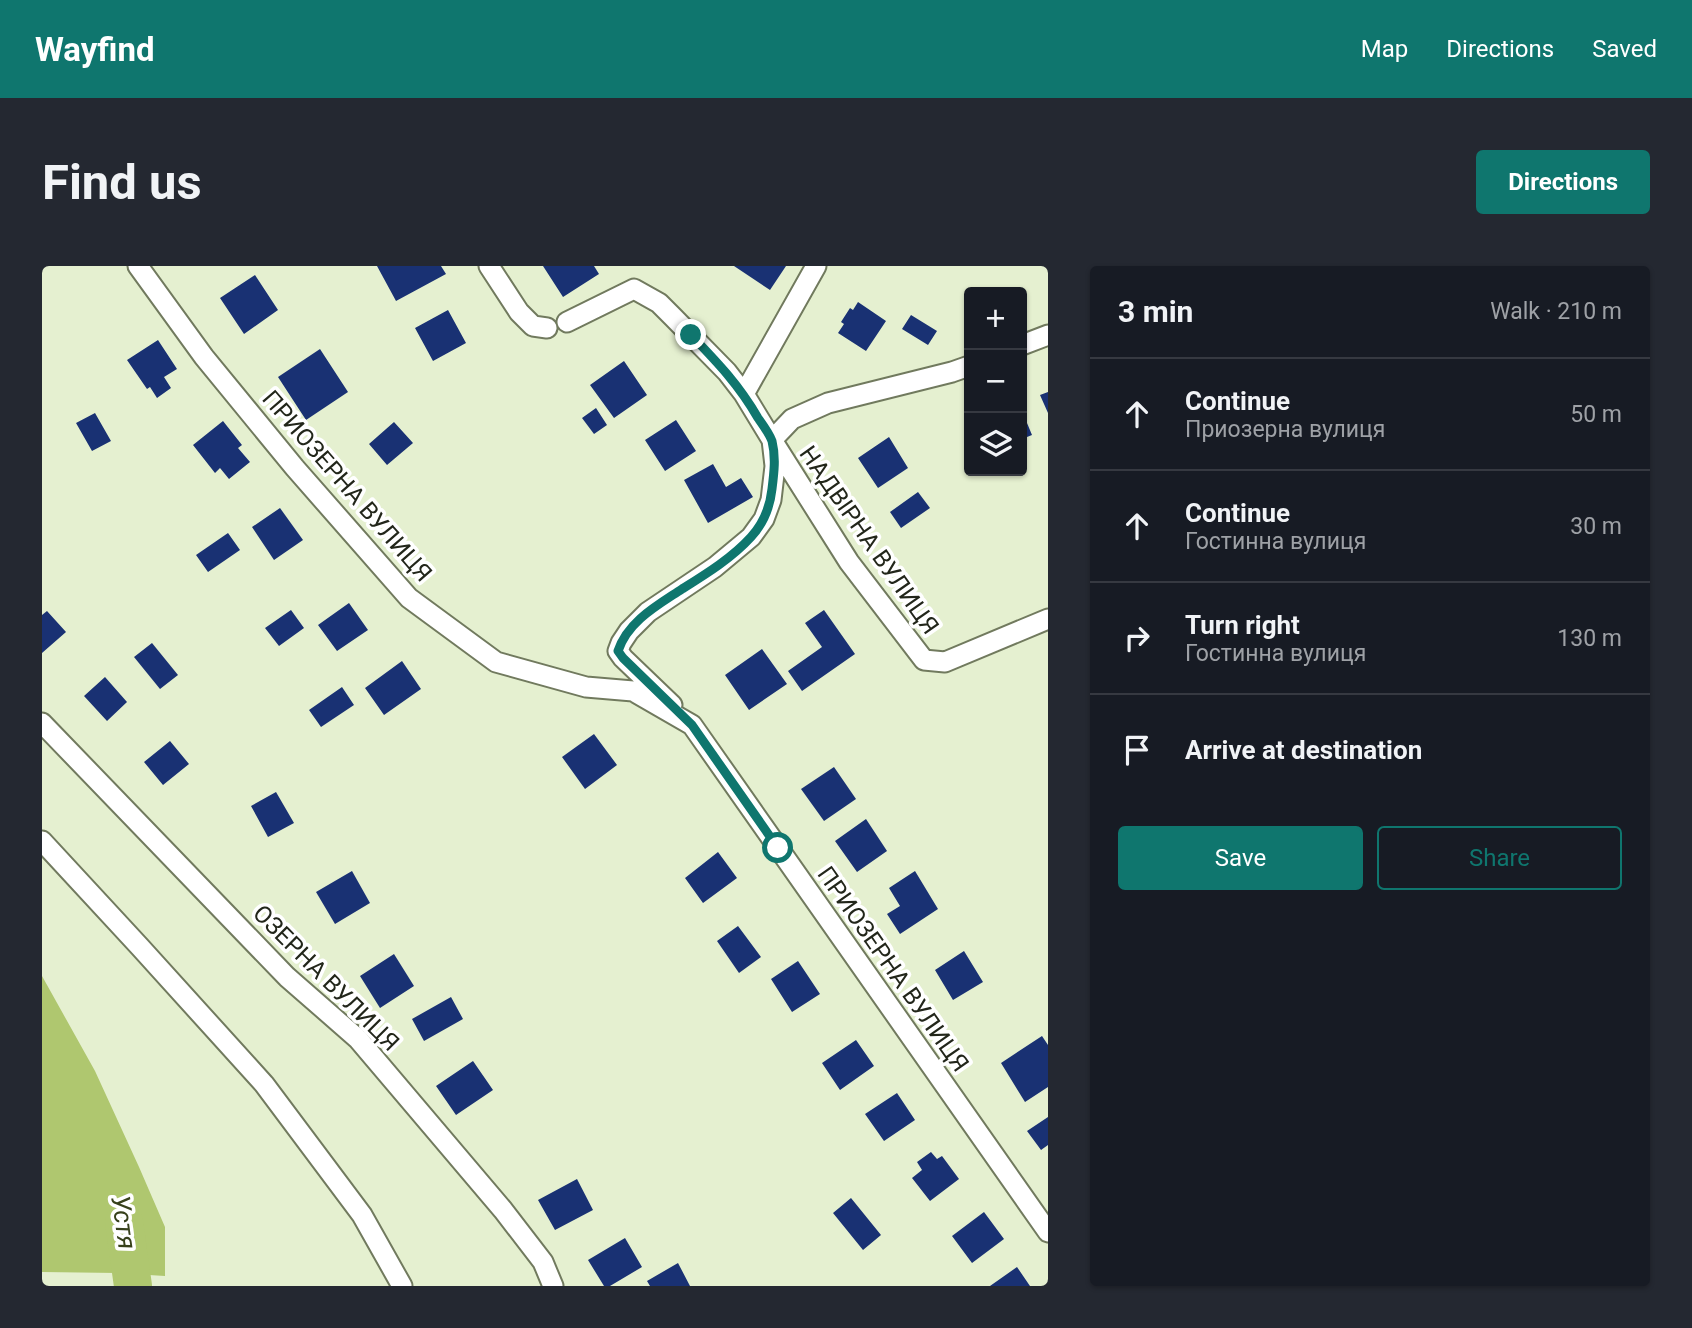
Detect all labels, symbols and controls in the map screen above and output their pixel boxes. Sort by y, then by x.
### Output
text: Wayfind [35,30,155,69]
text: Map [1361,35,1408,63]
text: Directions [1446,35,1554,63]
text: Saved [1592,35,1657,63]
button: Directions [1476,150,1650,214]
text: Find us [42,154,202,211]
map controls [964,287,1027,476]
button: + [964,287,1027,350]
text: 3 min [1118,294,1193,329]
text: Walk · 210 m [1490,298,1622,325]
route end [675,319,706,350]
button: − [964,350,1027,413]
street label: ПРИОЗЕРНА ВУЛИЦЯ [256,385,438,587]
text: Continue [1185,386,1290,416]
icon: ahead [1118,395,1156,433]
text: 50 m [1570,401,1622,428]
button: layers [964,413,1027,476]
text: Приозерна вулиця [1185,416,1385,443]
street label: НАДВІРНА ВУЛИЦЯ [794,441,944,639]
text: Continue [1185,498,1290,528]
icon: ahead [1118,507,1156,545]
text: 30 m [1570,513,1622,540]
text: Гостинна вулиця [1185,528,1366,555]
text: Turn right [1185,610,1300,640]
icon: right [1118,619,1156,657]
text: 130 m [1557,625,1622,652]
text: Гостинна вулиця [1185,640,1366,667]
icon: arrive [1118,731,1156,769]
text: Arrive at destination [1185,735,1422,765]
button: Save [1118,826,1363,890]
button: Share [1377,826,1622,890]
route start [762,832,793,863]
street label: ПРИОЗЕРНА ВУЛИЦЯ [812,861,974,1077]
street label: ОЗЕРНА ВУЛИЦЯ [247,899,405,1057]
water label: Устя [105,1193,143,1251]

